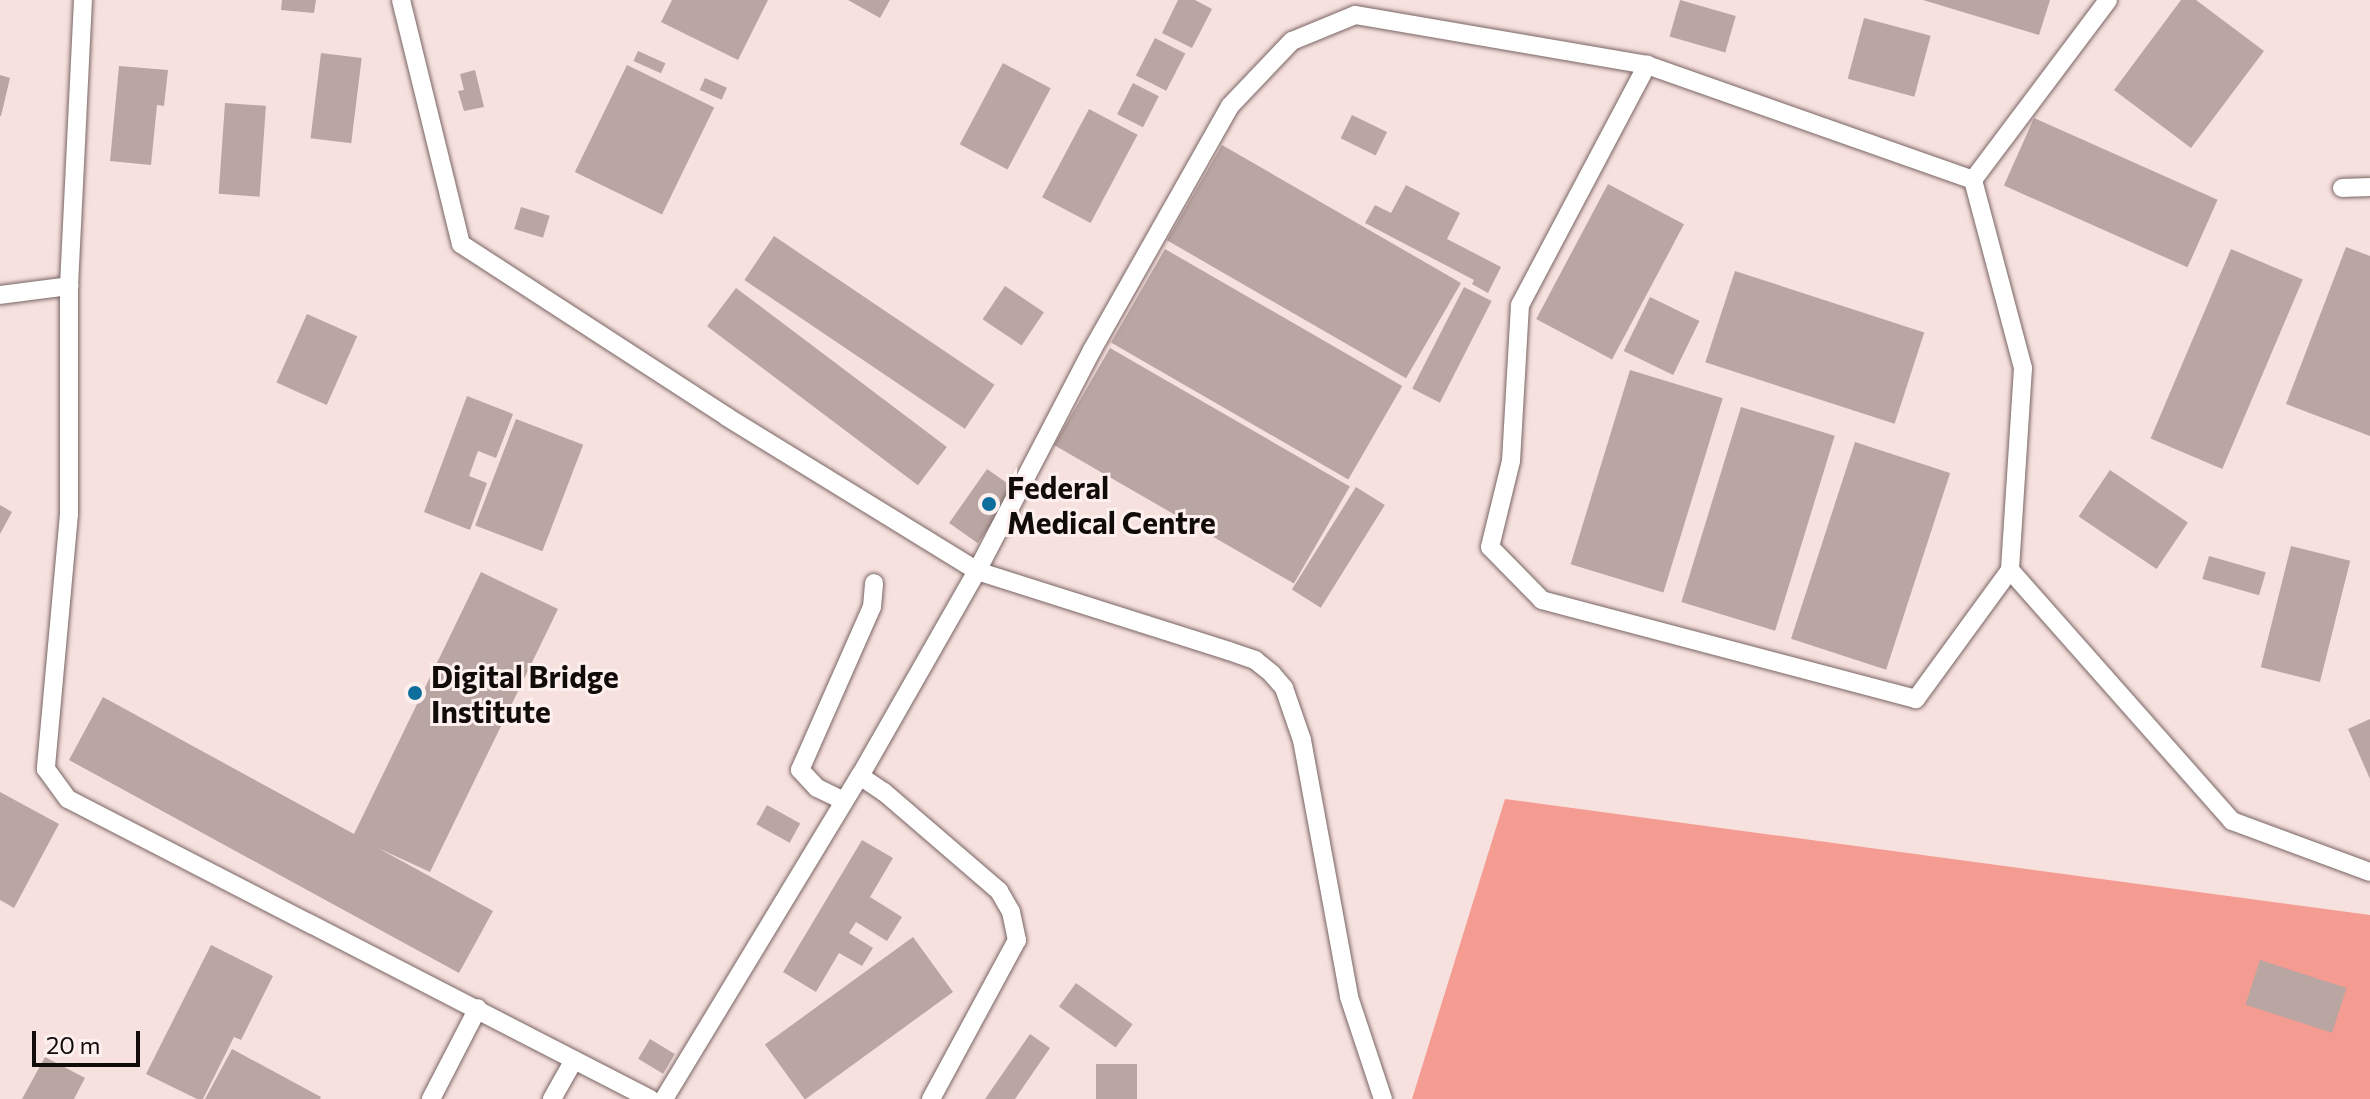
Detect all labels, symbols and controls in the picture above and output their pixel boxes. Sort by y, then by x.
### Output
place label: Federal Medical Centre [1007,469,1216,540]
marker: Federal Medical Centre [978,493,1000,515]
place label: Digital Bridge Institute [431,658,619,728]
marker: Digital Bridge Institute [406,684,424,702]
scale bar [36,1015,144,1065]
text: 20 m [46,1030,100,1059]

